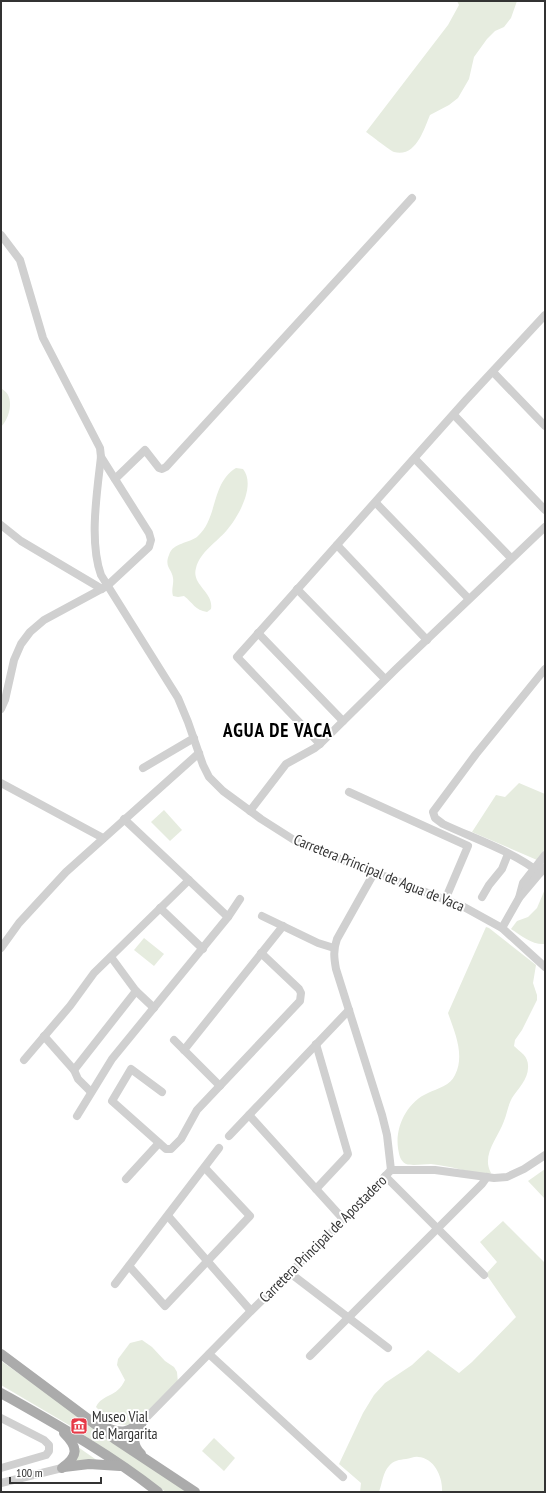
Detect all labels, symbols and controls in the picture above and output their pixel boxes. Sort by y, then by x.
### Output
district label: AGUA DE VACA [222,718,333,742]
street label: Carretera Principal de Agua de Vaca [291,830,467,916]
street label: Carretera Principal de Apostadero [255,1171,390,1306]
place label: Museo Vial de Margarita [92,1407,158,1443]
museum icon: Museo Vial de Margarita [69,1416,89,1436]
scale bar [10,1459,101,1485]
text: 100 m [16,1465,43,1480]

